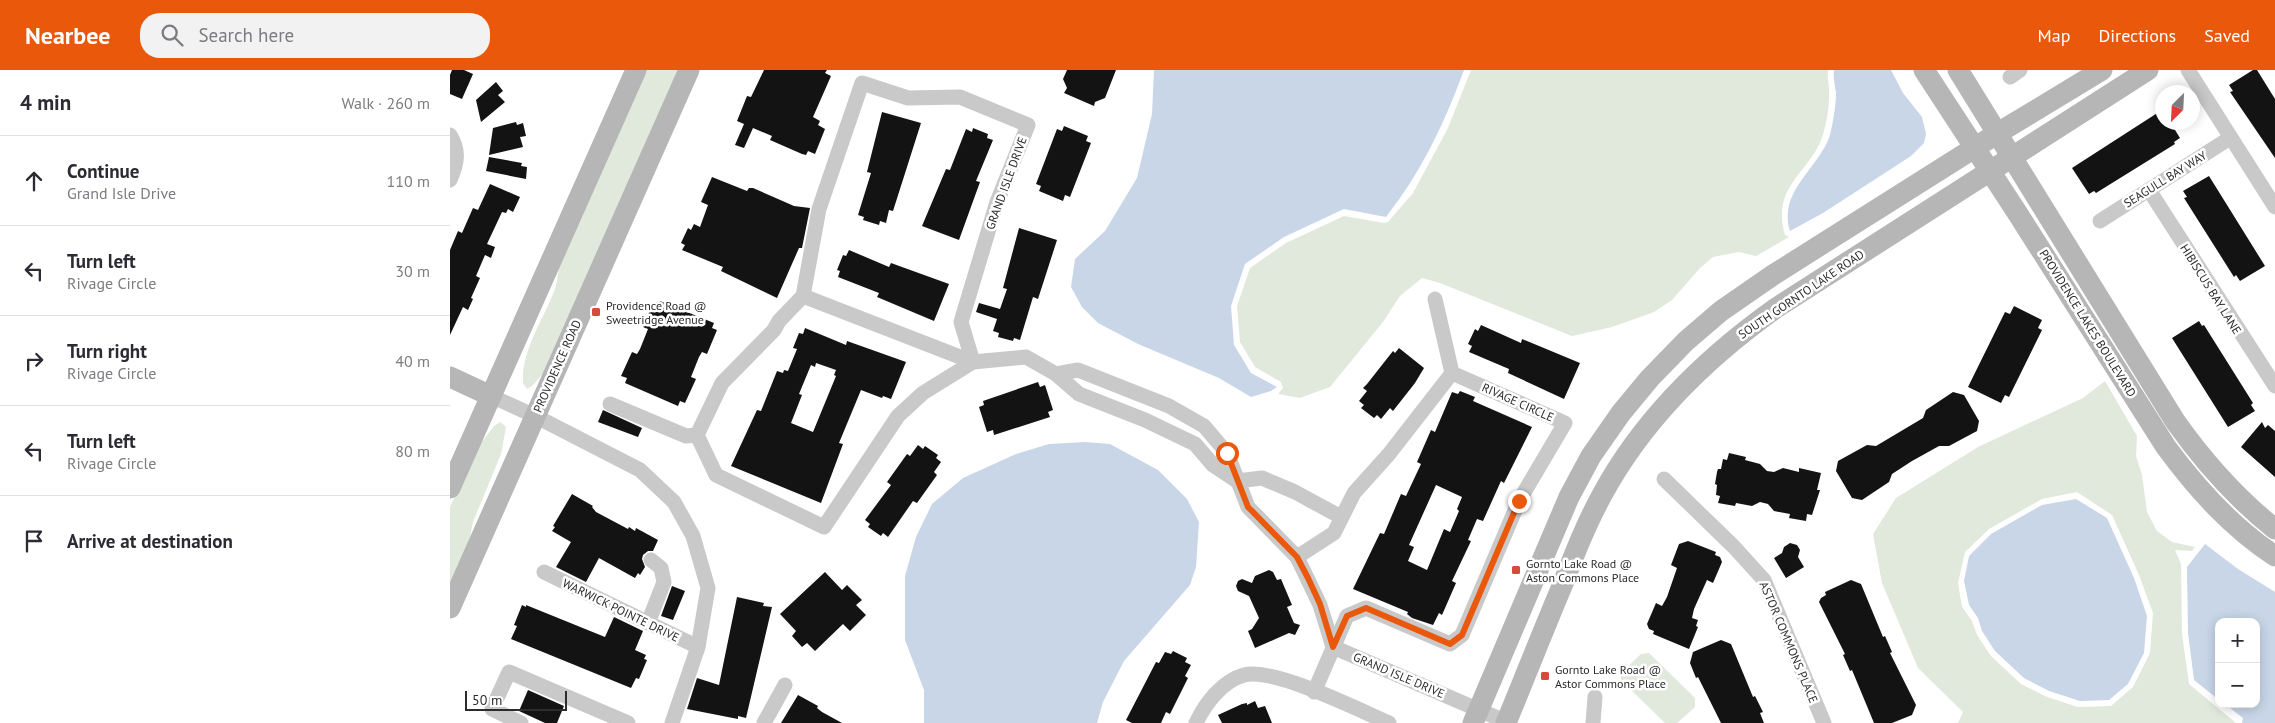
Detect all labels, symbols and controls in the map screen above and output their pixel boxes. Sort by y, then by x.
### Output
search box [140,13,490,58]
text: Nearbee [25,20,110,51]
icon: search [158,21,186,49]
text: Search here [198,23,294,47]
text: Map [2038,24,2070,47]
text: Directions [2098,24,2176,47]
text: Saved [2204,24,2250,47]
north arrow [2155,85,2200,130]
text: 4 min [20,89,71,116]
text: Walk · 260 m [341,93,430,113]
street label: GRAND ISLE DRIVE [982,135,1030,231]
street label: SEAGULL BAY WAY [2121,147,2209,211]
text: Continue [67,159,139,183]
icon: ahead [20,167,48,195]
text: 110 m [387,171,430,191]
text: Grand Isle Drive [67,183,176,203]
street label: HIBISCUS BAY LANE [2177,241,2245,337]
street label: SOUTH GORNTO LAKE ROAD [1735,246,1867,342]
street label: PROVIDENCE LAKES BOULEVARD [2036,247,2140,400]
text: Turn left [67,249,136,273]
icon: left [20,257,48,285]
text: 30 m [395,261,430,281]
text: Rivage Circle [67,273,156,293]
place label: Providence Road @ Sweetridge Avenue [606,298,707,327]
marker: Providence Road @ Sweetridge Avenue [590,306,602,318]
street label: PROVIDENCE ROAD [530,317,584,415]
text: Turn right [67,339,147,363]
icon: right [20,347,48,375]
text: 40 m [395,351,430,371]
text: Rivage Circle [67,363,156,383]
street label: RIVAGE CIRCLE [1480,379,1556,425]
text: Turn left [67,429,136,453]
icon: left [20,437,48,465]
text: 80 m [395,441,430,461]
route start [1216,442,1239,465]
text: Rivage Circle [67,453,156,473]
route end [1508,490,1531,513]
icon: arrive [20,527,48,555]
text: Arrive at destination [67,529,233,553]
place label: Gornto Lake Road @ Aston Commons Place [1526,556,1639,585]
marker: Gornto Lake Road @ Aston Commons Place [1510,564,1522,576]
street label: WARWICK POINTE DRIVE [560,575,682,645]
street label: ASTOR COMMONS PLACE [1757,579,1821,705]
map controls [2215,618,2260,708]
button: + [2215,618,2260,663]
street label: GRAND ISLE DRIVE [1351,649,1447,701]
place label: Gornto Lake Road @ Astor Commons Place [1555,662,1666,691]
button: − [2215,663,2260,708]
marker: Gornto Lake Road @ Astor Commons Place [1539,670,1551,682]
scale bar [465,688,568,711]
text: 50 m [472,691,502,709]

